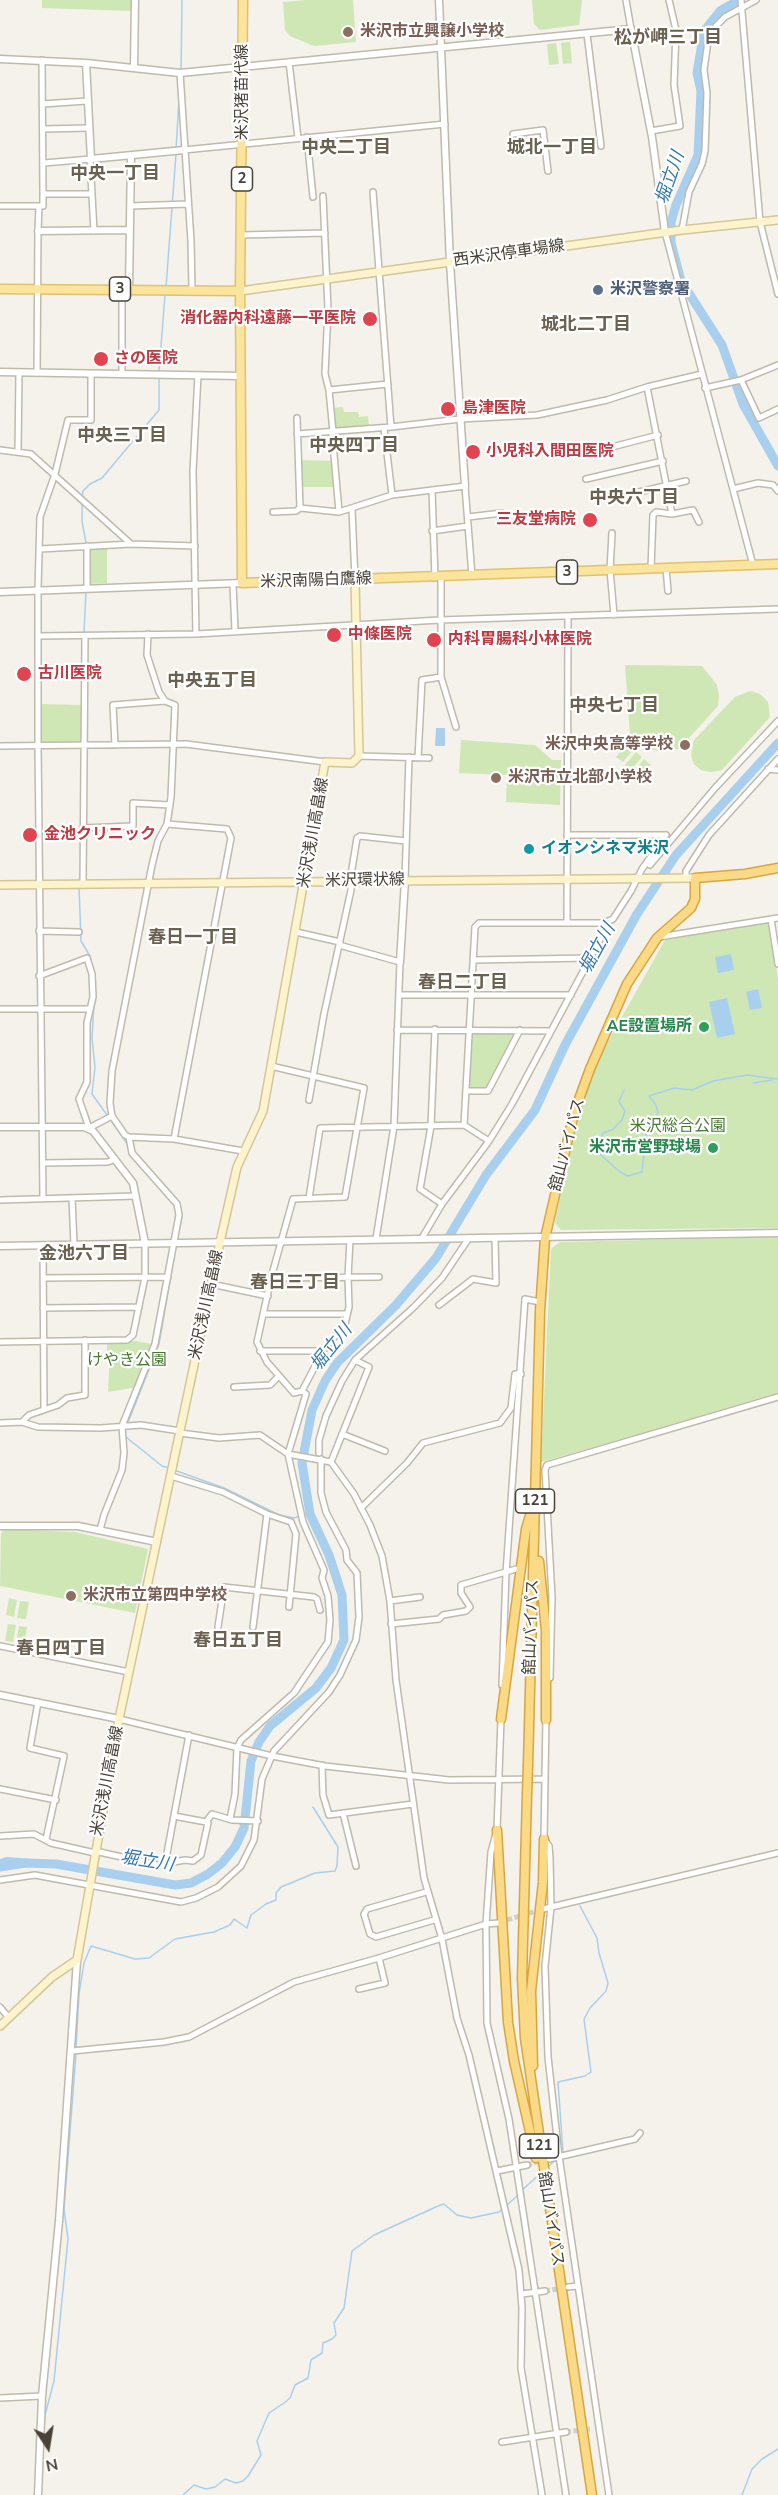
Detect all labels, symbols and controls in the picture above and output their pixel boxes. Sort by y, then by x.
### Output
place label: 米沢市立興譲小学校 [360,22,504,42]
marker: 米沢市立興譲小学校 [341,25,355,39]
district label: 松が岬三丁目 [614,28,722,50]
street label: 米沢猪苗代線 [233,44,253,140]
district label: 中央二丁目 [301,138,391,160]
district label: 城北一丁目 [507,138,597,160]
water label: 堀立川 [652,149,690,207]
district label: 中央一丁目 [70,164,160,186]
road number: 2 [232,167,252,191]
street label: 西米沢停車場線 [452,237,566,271]
road number: 3 [110,277,130,301]
place label: 米沢警察署 [610,280,690,300]
marker: 米沢警察署 [591,283,605,297]
place label: 消化器内科遠藤一平医院 [180,309,356,329]
marker: 消化器内科遠藤一平医院 [361,310,379,328]
district label: 城北二丁目 [541,315,631,337]
place label: さの医院 [114,349,178,369]
marker: さの医院 [92,350,110,368]
place label: 島津医院 [462,399,526,419]
marker: 島津医院 [439,400,457,418]
district label: 中央三丁目 [77,426,167,448]
district label: 中央四丁目 [309,436,399,458]
place label: 小児科入間田医院 [486,442,614,462]
marker: 小児科入間田医院 [464,443,482,461]
district label: 中央六丁目 [589,488,679,510]
place label: 三友堂病院 [496,510,576,530]
marker: 三友堂病院 [581,511,599,529]
road number: 3 [556,560,578,584]
street label: 米沢南陽白鷹線 [260,569,372,593]
place label: 中條医院 [348,625,412,645]
marker: 中條医院 [325,626,343,644]
place label: 内科胃腸科小林医院 [448,630,592,650]
marker: 内科胃腸科小林医院 [425,631,443,649]
place label: 古川医院 [38,664,102,684]
marker: 古川医院 [15,665,33,683]
district label: 中央五丁目 [167,671,257,693]
district label: 中央七丁目 [569,696,659,718]
place label: 米沢中央高等学校 [545,735,673,755]
marker: 米沢中央高等学校 [678,738,692,752]
place label: 米沢市立北部小学校 [508,768,652,788]
marker: 米沢市立北部小学校 [489,771,503,785]
street label: 米沢浅川高畠線 [295,776,333,890]
place label: 金池クリニック [44,825,156,845]
marker: 金池クリニック [21,826,39,844]
place label: イオンシネマ米沢 [541,839,669,859]
marker: イオンシネマ米沢 [522,842,536,856]
street label: 米沢環状線 [325,871,405,891]
water label: 堀立川 [575,920,621,978]
district label: 春日一丁目 [148,928,238,950]
district label: 春日二丁目 [418,973,508,995]
place label: AE設置場所 [607,1017,692,1037]
marker: AE設置場所 [697,1020,711,1034]
street label: 舘山バイパス [546,1096,590,1194]
park label: 米沢総合公園 [630,1117,726,1137]
place label: 米沢市営野球場 [589,1138,701,1158]
marker: 米沢市営野球場 [706,1141,720,1155]
district label: 金池六丁目 [39,1244,129,1266]
street label: 米沢浅川高畠線 [186,1248,228,1362]
district label: 春日三丁目 [250,1273,340,1295]
water label: 堀立川 [307,1320,357,1376]
park label: けやき公園 [87,1351,167,1371]
road number: 121 [516,1489,554,1513]
street label: 舘山バイパス [521,1579,543,1675]
place label: 米沢市立第四中学校 [83,1586,227,1606]
marker: 米沢市立第四中学校 [64,1589,78,1603]
district label: 春日五丁目 [193,1631,283,1653]
district label: 春日四丁目 [16,1639,106,1661]
street label: 米沢浅川高畠線 [88,1724,128,1838]
water label: 堀立川 [119,1847,175,1877]
road number: 121 [520,2134,558,2158]
street label: 舘山バイパス [533,2170,567,2268]
north arrow [18,2417,78,2477]
text: N [44,2453,60,2477]

